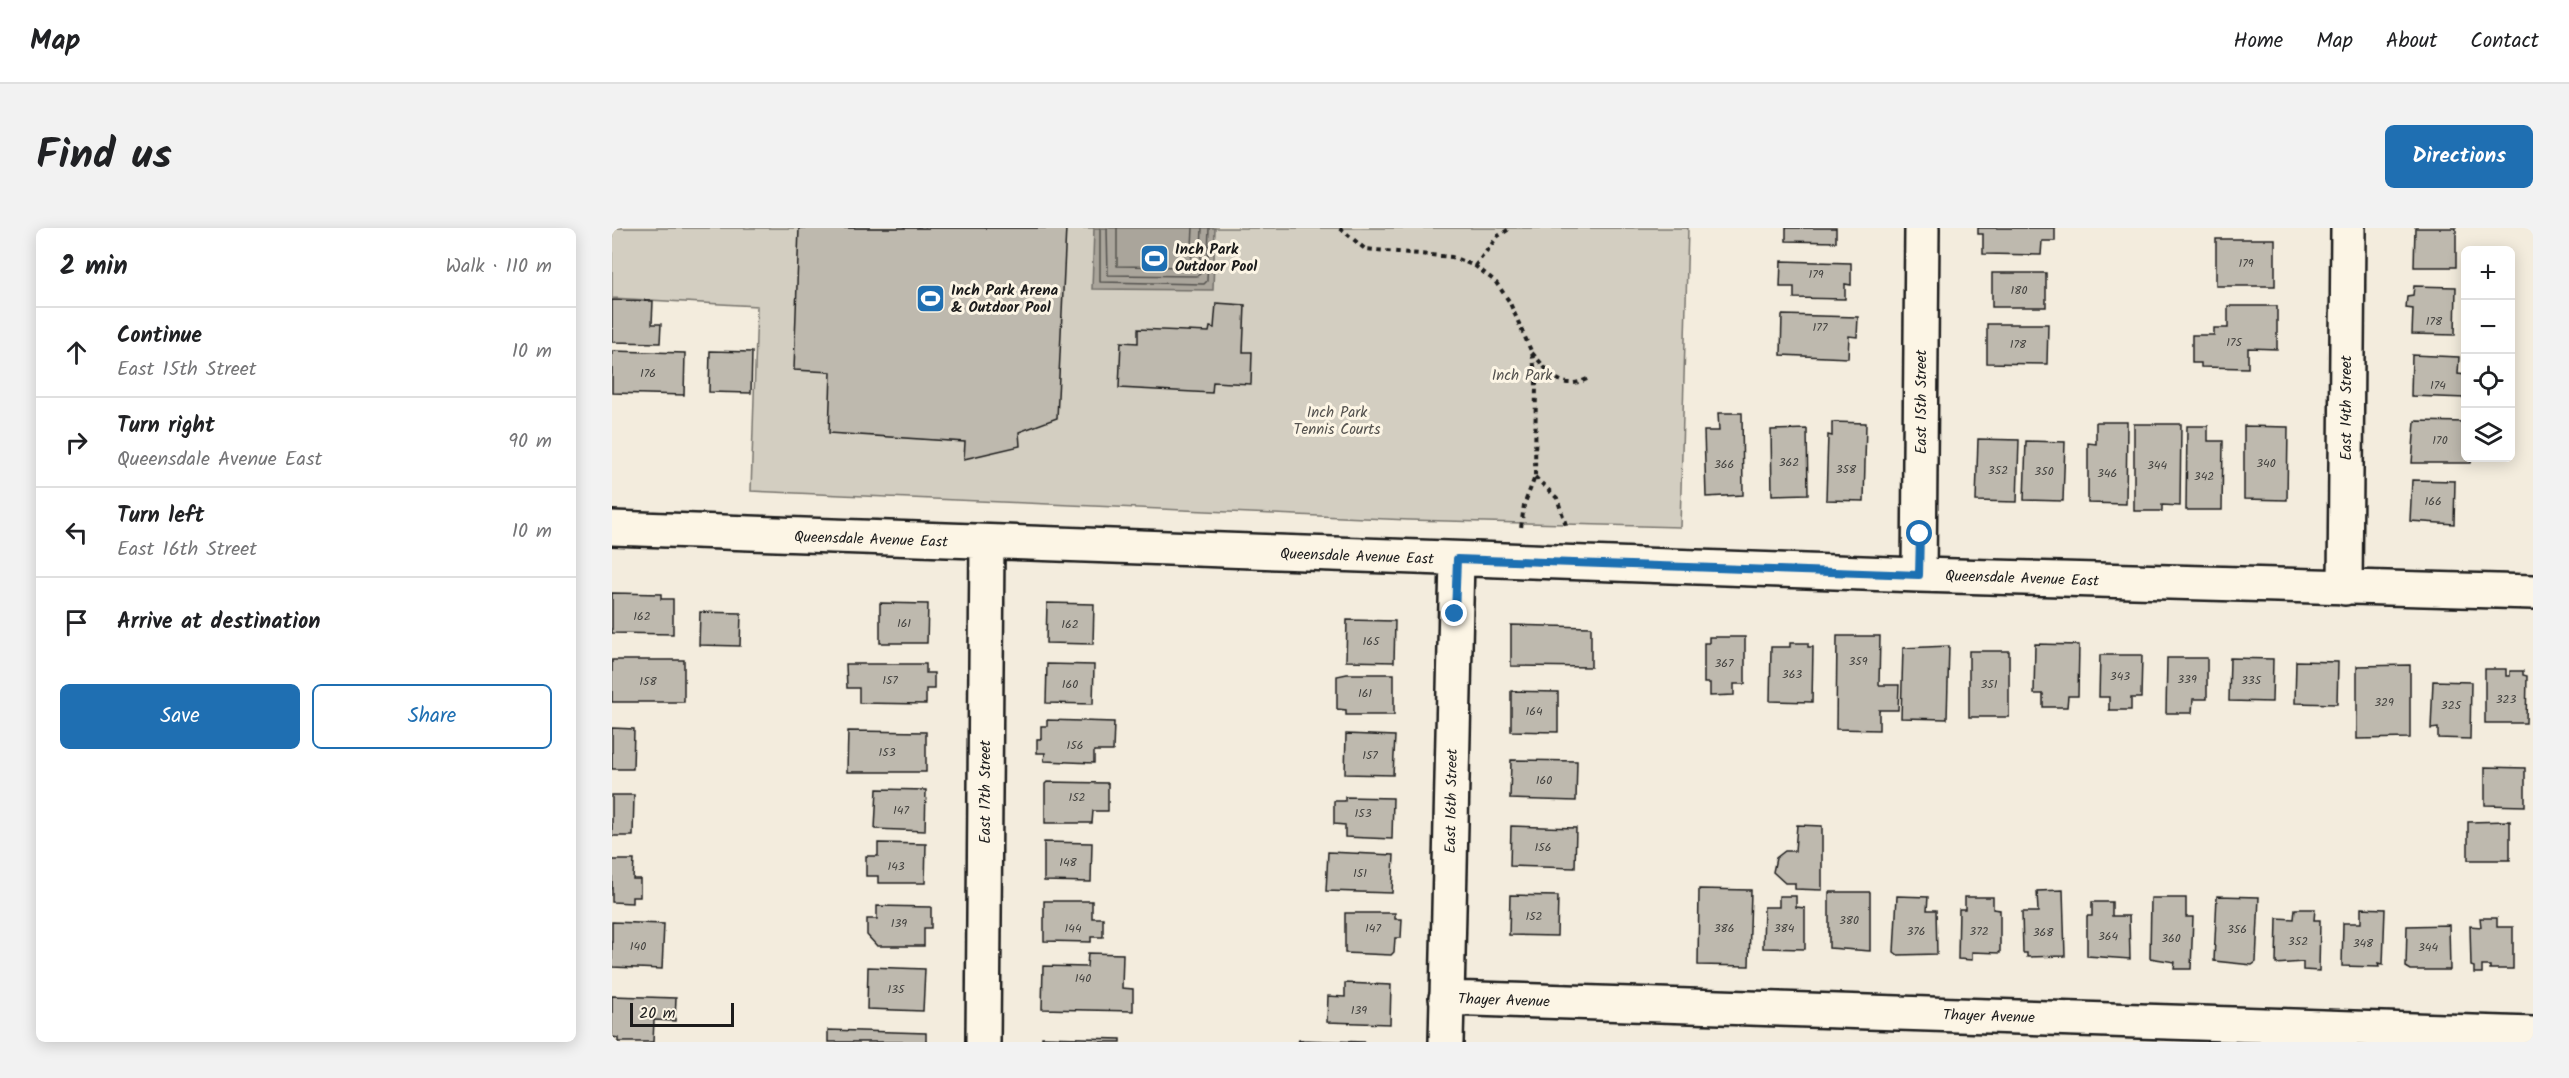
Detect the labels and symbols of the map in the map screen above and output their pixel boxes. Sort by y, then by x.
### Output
place label: Inch Park Outdoor Pool [1175,238,1257,279]
sports icon: Inch Park Outdoor Pool [1138,242,1170,274]
house number: 179 [2238,254,2254,273]
house number: 179 [1808,265,1824,284]
place label: Inch Park Arena & Outdoor Pool [951,279,1058,320]
house number: 180 [2011,281,2028,300]
sports icon: Inch Park Arena & Outdoor Pool [914,283,946,315]
house number: 178 [2426,312,2443,331]
house number: 177 [1813,318,1828,337]
house number: 175 [2226,333,2243,352]
house number: 178 [2010,335,2027,354]
street label: East 15th Street [1910,349,1934,454]
street label: East 14th Street [2335,355,2359,460]
house number: 176 [640,364,656,383]
park label: Inch Park [1492,364,1553,388]
house number: 174 [2430,376,2446,395]
park label: Inch Park Tennis Courts [1294,401,1381,442]
house number: 170 [2432,431,2448,450]
house number: 362 [1779,453,1799,472]
house number: 340 [2256,454,2276,473]
house number: 366 [1714,455,1734,474]
house number: 344 [2147,456,2167,475]
house number: 358 [1836,460,1857,479]
house number: 352 [1988,461,2008,480]
house number: 350 [2034,462,2054,481]
house number: 346 [2097,464,2117,483]
house number: 342 [2194,467,2214,486]
house number: 166 [2424,492,2442,511]
route start [1906,520,1932,546]
street label: Queensdale Avenue East [794,525,948,555]
street label: Queensdale Avenue East [1280,542,1434,572]
street label: Queensdale Avenue East [1945,564,2099,594]
route end [1441,600,1467,626]
house number: 162 [633,607,651,626]
house number: 161 [897,614,911,633]
house number: 162 [1061,615,1079,634]
house number: 165 [1363,632,1381,651]
house number: 359 [1848,652,1868,671]
house number: 367 [1714,654,1734,673]
house number: 363 [1782,665,1802,684]
house number: 343 [2110,667,2130,686]
house number: 339 [2177,670,2197,689]
house number: 157 [882,671,898,690]
house number: 335 [2241,671,2263,690]
house number: 158 [639,672,657,691]
house number: 160 [1062,675,1078,694]
house number: 351 [1980,675,1998,694]
house number: 161 [1358,684,1372,703]
house number: 323 [2496,690,2516,709]
house number: 329 [2374,693,2394,712]
house number: 325 [2441,696,2463,715]
house number: 164 [1525,702,1543,721]
house number: 156 [1067,736,1083,755]
street label: East 17th Street [974,740,998,844]
house number: 153 [878,743,896,762]
house number: 157 [1362,746,1378,765]
street label: East 16th Street [1439,748,1465,854]
house number: 160 [1536,771,1552,790]
house number: 152 [1068,788,1086,807]
house number: 147 [893,801,909,820]
house number: 153 [1354,804,1372,823]
house number: 156 [1535,838,1551,857]
house number: 148 [1059,853,1078,872]
house number: 143 [887,857,905,876]
house number: 151 [1353,864,1367,883]
house number: 152 [1525,907,1543,926]
house number: 380 [1839,911,1859,930]
house number: 139 [891,914,907,933]
house number: 144 [1065,919,1082,938]
house number: 147 [1365,919,1381,938]
house number: 386 [1714,919,1734,938]
house number: 384 [1774,919,1795,938]
house number: 356 [2227,920,2247,939]
house number: 376 [1906,922,1926,941]
house number: 372 [1969,922,1989,941]
house number: 368 [2033,923,2054,942]
house number: 364 [2098,927,2118,946]
house number: 360 [2161,929,2181,948]
house number: 352 [2288,932,2308,951]
house number: 348 [2353,934,2374,953]
house number: 140 [630,937,646,956]
house number: 344 [2418,938,2438,957]
house number: 140 [1075,969,1091,988]
house number: 135 [887,980,906,999]
street label: Thayer Avenue [1458,987,1551,1015]
scale bar [630,1000,734,1028]
house number: 139 [1351,1001,1367,1020]
street label: Thayer Avenue [1943,1003,2036,1031]

